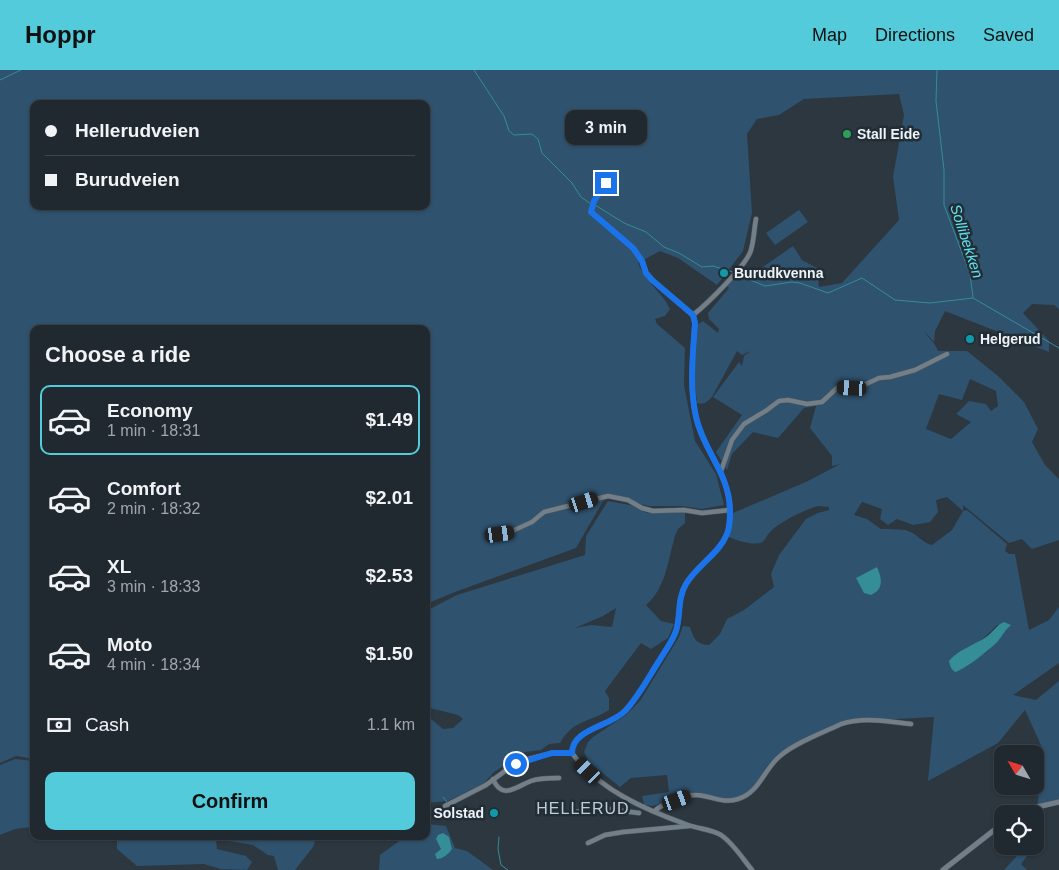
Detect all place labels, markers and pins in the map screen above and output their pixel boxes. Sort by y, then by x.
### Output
place label: Stall Eide [857,126,920,142]
marker: Stall Eide [841,128,853,140]
place label: Burudkvenna [734,265,824,281]
marker: Burudkvenna [718,267,730,279]
place label: Helgerud [980,331,1041,347]
marker: Helgerud [964,333,976,345]
place label: Solstad [433,805,484,821]
marker: Solstad [488,807,500,819]

